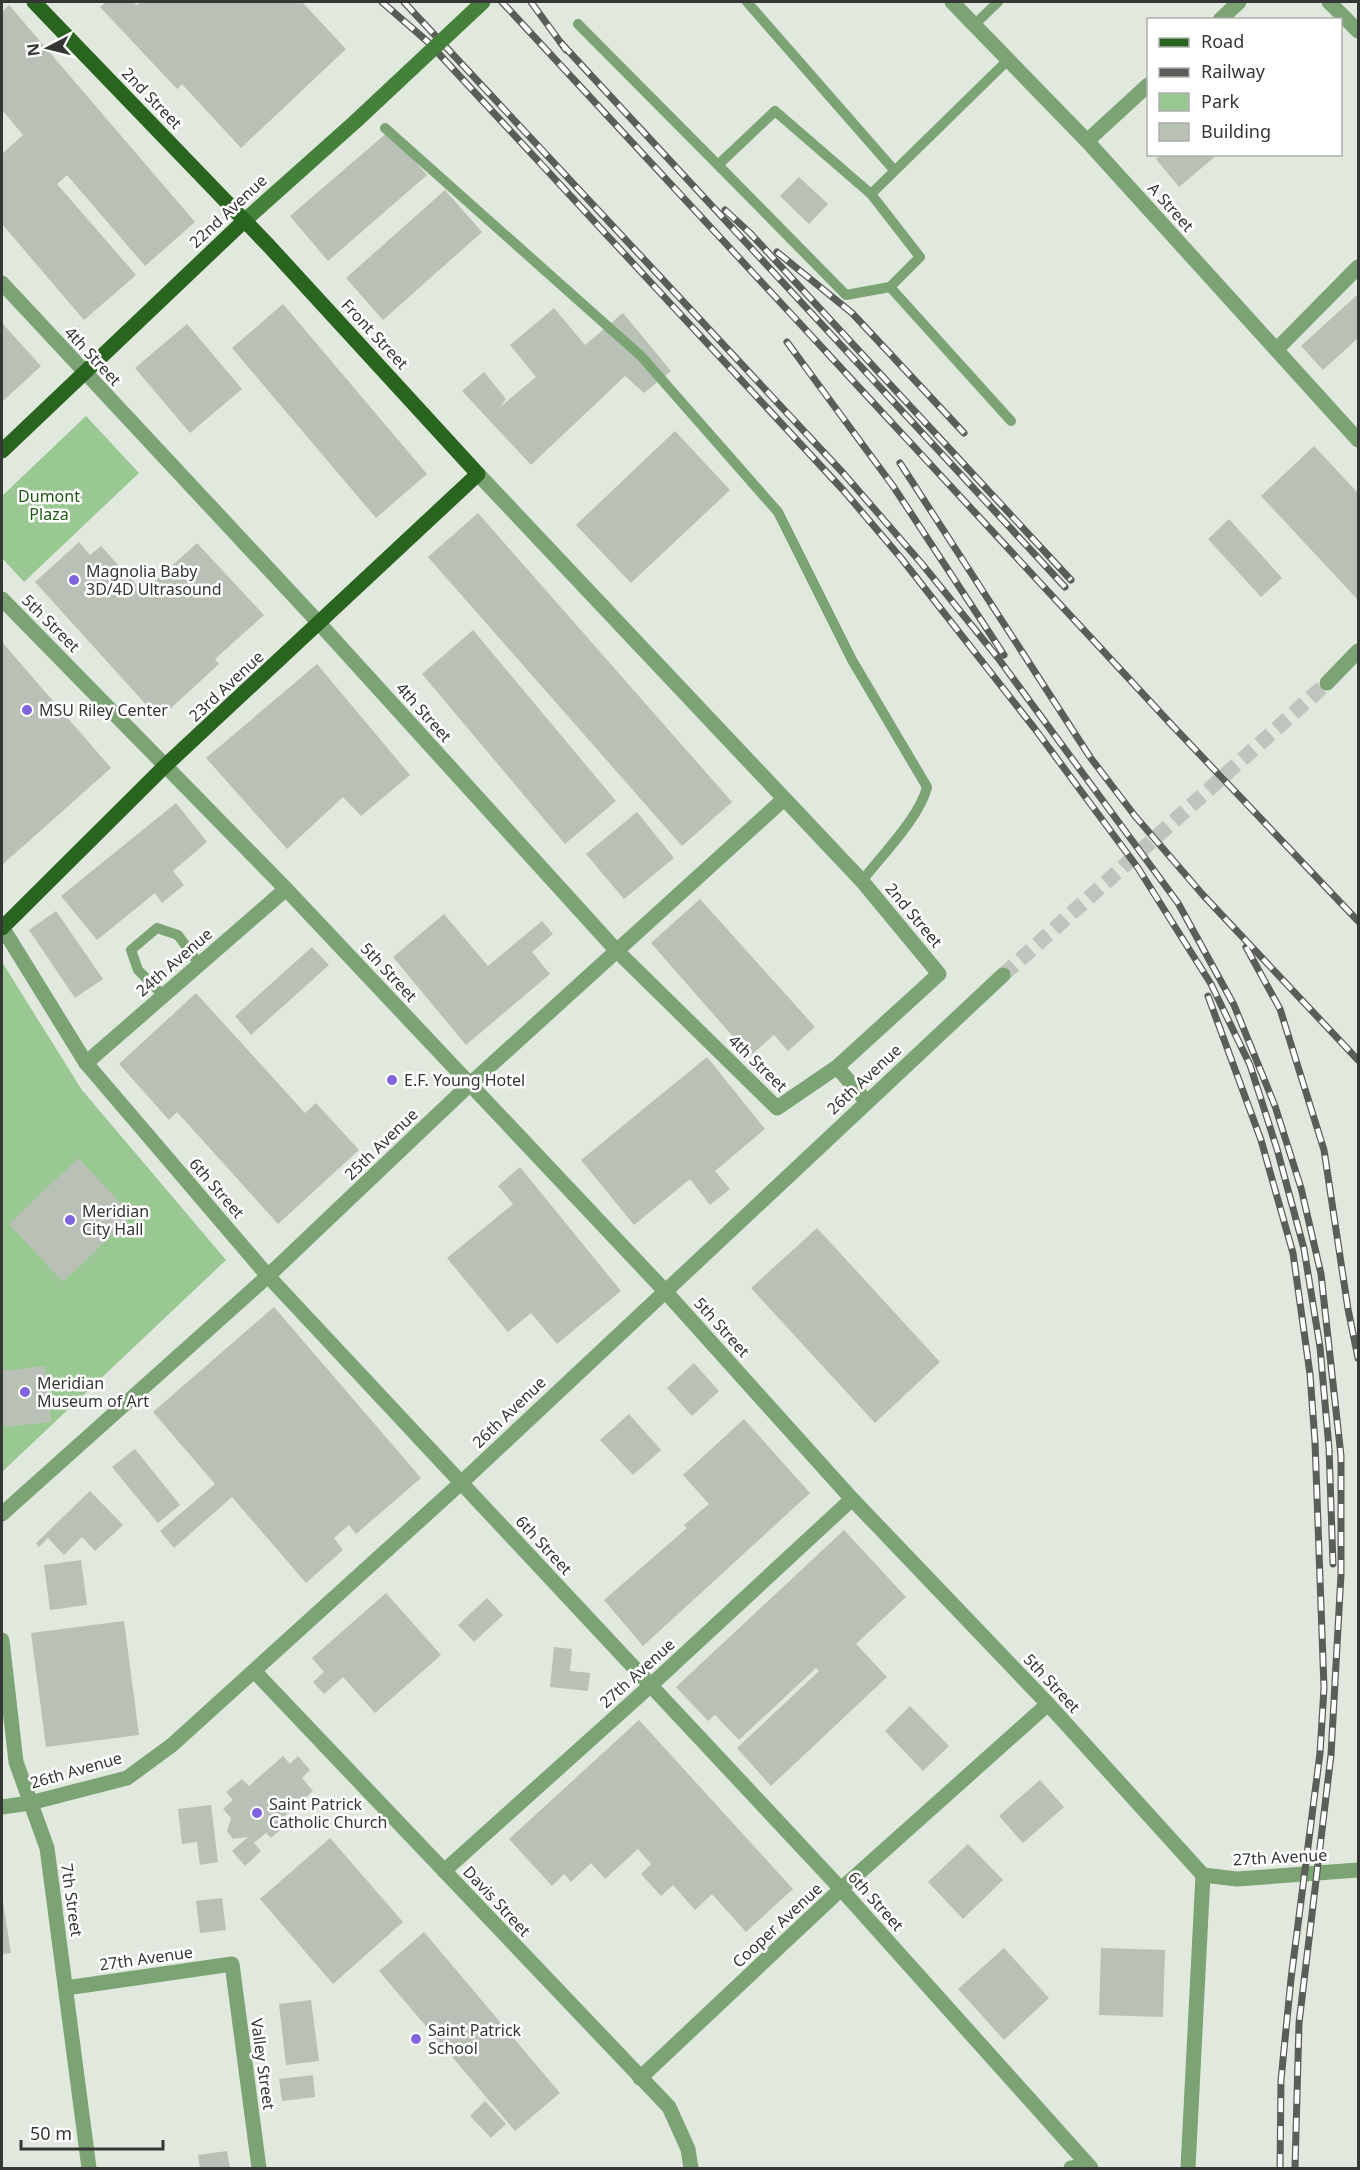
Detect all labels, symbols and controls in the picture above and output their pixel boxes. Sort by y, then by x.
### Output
north arrow [18,18,78,78]
legend [1147,18,1342,156]
text: Road [1201,29,1244,53]
text: N [21,42,45,58]
text: Railway [1201,59,1266,83]
street label: 2nd Street [117,62,187,134]
text: Park [1201,89,1239,113]
text: Building [1201,119,1271,143]
street label: 22nd Avenue [185,169,271,253]
street label: A Street [1143,178,1199,236]
street label: Front Street [337,294,413,374]
street label: 4th Street [60,322,126,391]
park label: Dumont Plaza [18,485,80,525]
place label: Magnolia Baby 3D/4D Ultrasound [86,560,222,600]
marker: Magnolia Baby 3D/4D Ultrasound [67,573,81,587]
street label: 5th Street [17,589,85,657]
street label: 23rd Avenue [184,646,268,726]
street label: 4th Street [391,677,457,747]
place label: MSU Riley Center [39,699,168,721]
marker: MSU Riley Center [20,703,34,717]
street label: 2nd Street [881,878,948,952]
street label: 24th Avenue [131,923,217,1001]
street label: 5th Street [356,938,422,1007]
street label: 4th Street [724,1030,792,1097]
street label: 26th Avenue [822,1039,906,1119]
place label: E.F. Young Hotel [404,1069,525,1091]
marker: E.F. Young Hotel [385,1073,399,1087]
street label: 25th Avenue [339,1103,423,1185]
street label: 6th Street [185,1153,250,1223]
place label: Meridian City Hall [82,1200,149,1240]
marker: Meridian City Hall [63,1213,77,1227]
street label: 5th Street [689,1292,755,1362]
street label: 26th Avenue [467,1371,551,1453]
place label: Meridian Museum of Art [37,1372,149,1412]
marker: Meridian Museum of Art [18,1385,32,1399]
street label: 6th Street [511,1511,577,1580]
street label: 27th Avenue [595,1633,679,1713]
street label: 5th Street [1019,1649,1085,1718]
street label: 26th Avenue [28,1746,124,1794]
place label: Saint Patrick Catholic Church [269,1793,387,1833]
marker: Saint Patrick Catholic Church [250,1806,264,1820]
street label: 27th Avenue [1232,1844,1328,1870]
street label: Davis Street [458,1861,536,1941]
street label: 7th Street [56,1862,88,1938]
street label: 6th Street [843,1866,909,1936]
street label: Cooper Avenue [727,1878,827,1972]
street label: 27th Avenue [98,1941,194,1975]
street label: Valley Street [246,2017,280,2111]
place label: Saint Patrick School [428,2019,522,2059]
marker: Saint Patrick School [409,2032,423,2046]
scale bar [21,2113,164,2151]
text: 50 m [30,2121,72,2145]

